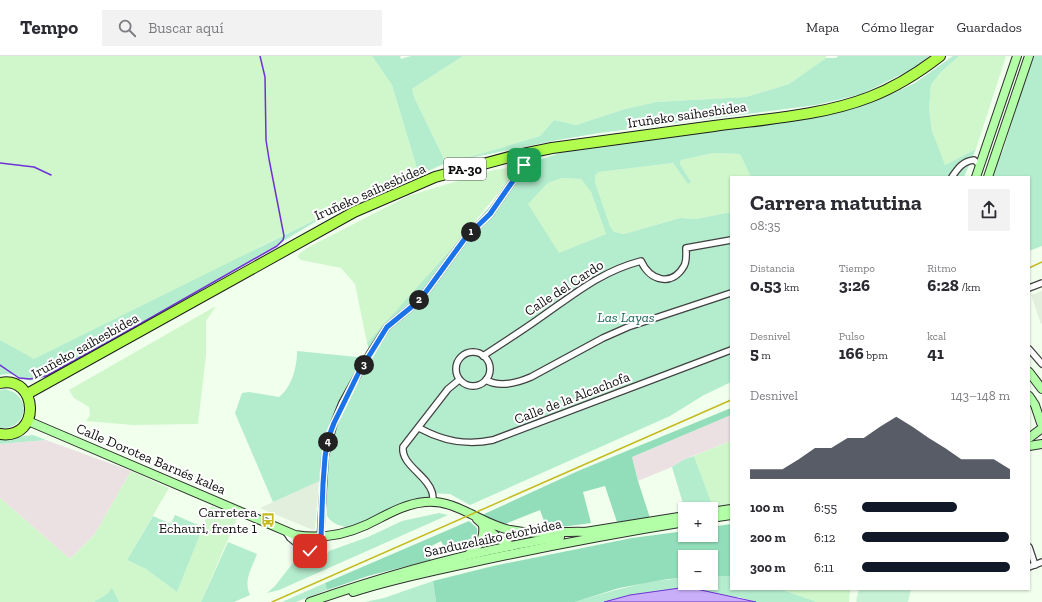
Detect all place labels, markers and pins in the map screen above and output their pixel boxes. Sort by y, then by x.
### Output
pin [507,148,541,182]
pin: 1 [461,222,481,242]
pin: 2 [409,290,429,310]
pin: 3 [354,355,374,375]
pin: 4 [318,432,338,452]
place label: Carretera Echauri, frente 1 [159,504,258,537]
bus stop icon: Carretera Echauri, frente 1 [260,512,276,528]
pin [293,534,327,568]

